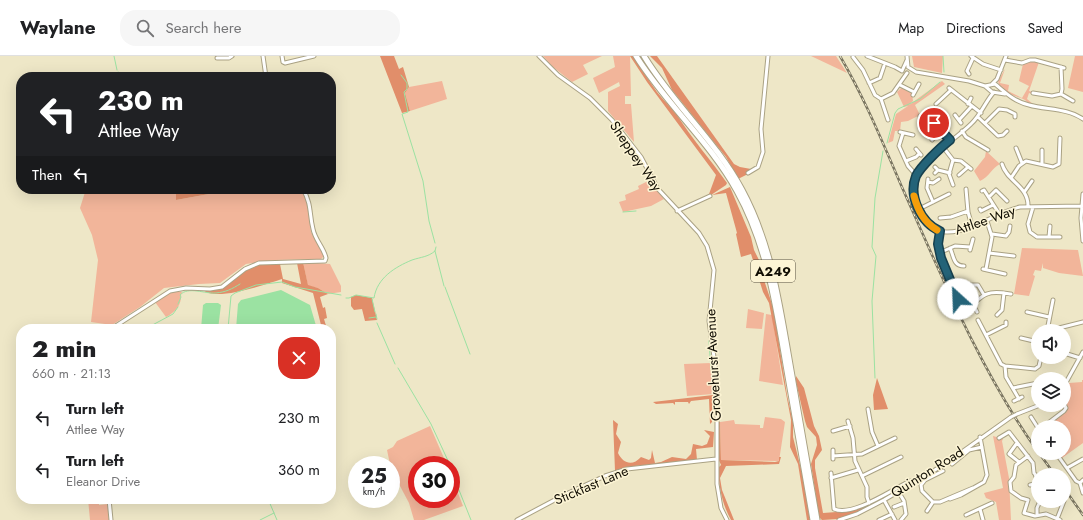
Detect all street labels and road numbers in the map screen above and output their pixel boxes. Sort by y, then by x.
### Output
street label: Sheppey Way [605,117,667,196]
street label: Attlee Way [952,200,1019,240]
road number: A249 [751,260,795,282]
street label: Grovehurst Avenue [700,308,726,422]
street label: Quinton Road [887,442,967,502]
street label: Stickfast Lane [551,460,631,510]

